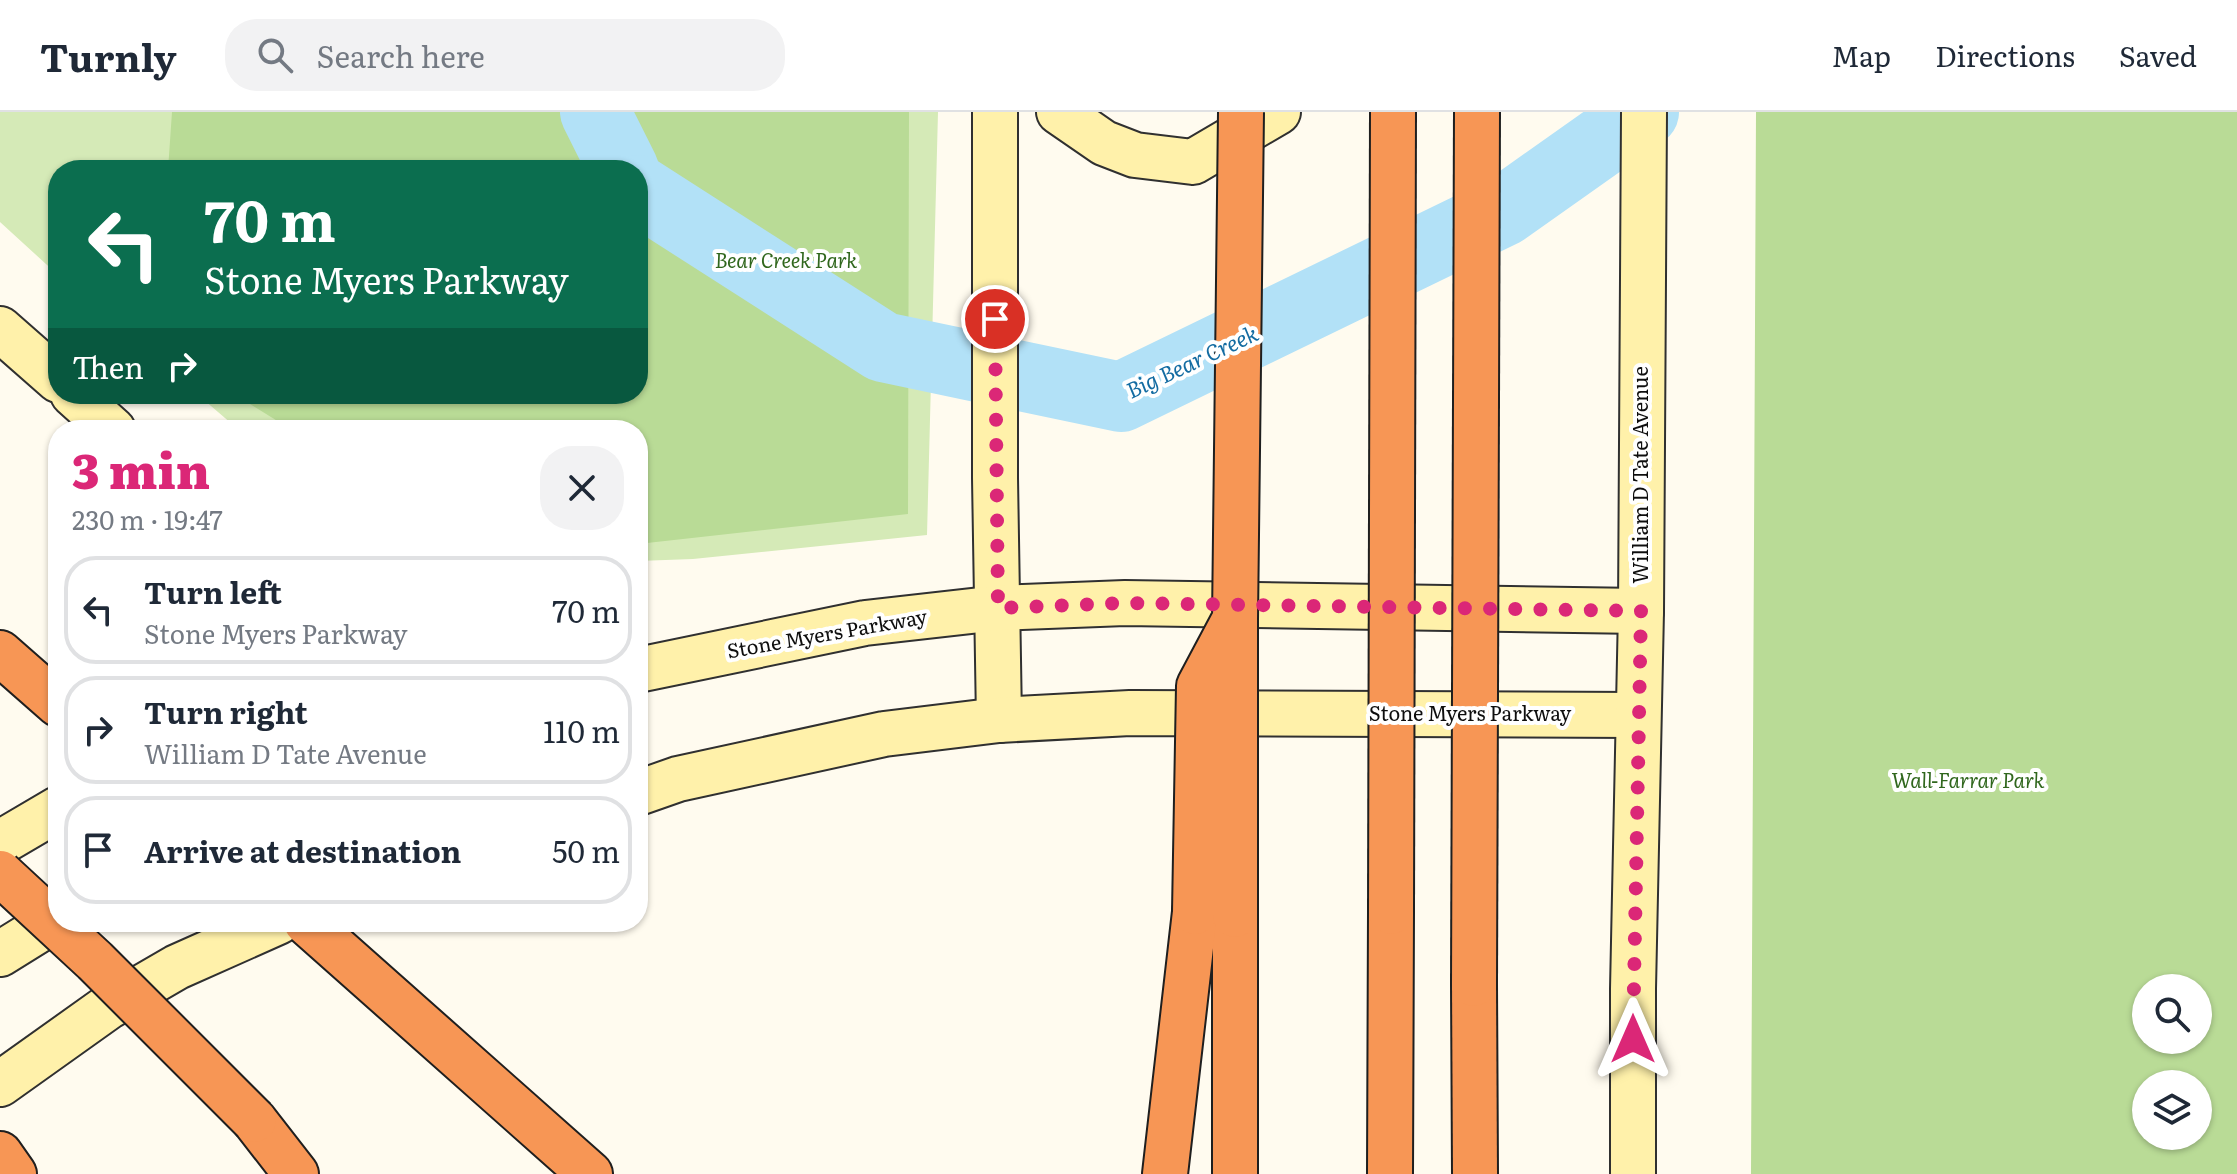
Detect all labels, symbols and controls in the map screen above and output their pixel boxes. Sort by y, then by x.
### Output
search box [225,19,785,91]
text: Turnly [40,27,177,84]
icon: search [253,33,297,77]
text: Search here [317,33,485,77]
text: Map [1832,34,1891,76]
text: Directions [1935,34,2075,76]
text: Saved [2119,34,2197,76]
text: 70 m [204,176,336,259]
icon: left [72,192,176,296]
park label: Bear Creek Park [715,244,857,274]
text: Stone Myers Parkway [204,252,569,305]
pin [961,285,1029,353]
icon: arrive [973,297,1017,341]
water label: Big Bear Creek [1120,316,1263,406]
text: Then [72,344,144,388]
icon: right [160,344,204,388]
street label: William D Tate Avenue [1624,366,1654,584]
text: 3 min [72,433,210,504]
button: close [540,446,624,530]
text: 230 m · 19:47 [72,499,223,538]
text: Turn left [144,569,282,613]
icon: left [76,588,120,632]
text: 70 m [552,588,620,632]
street label: Stone Myers Parkway [724,600,930,664]
text: Stone Myers Parkway [144,613,407,652]
text: Turn right [144,689,308,733]
street label: Stone Myers Parkway [1369,697,1572,727]
icon: right [76,708,120,752]
text: 110 m [543,708,620,752]
text: William D Tate Avenue [144,733,427,772]
park label: Wall-Farrar Park [1892,764,2044,794]
icon: arrive [76,828,120,872]
text: Arrive at destination [144,828,461,872]
text: 50 m [552,828,620,872]
map controls [2132,974,2212,1150]
button: search [2132,974,2212,1054]
position arrow [1591,997,1675,1081]
button: layers [2132,1070,2212,1150]

